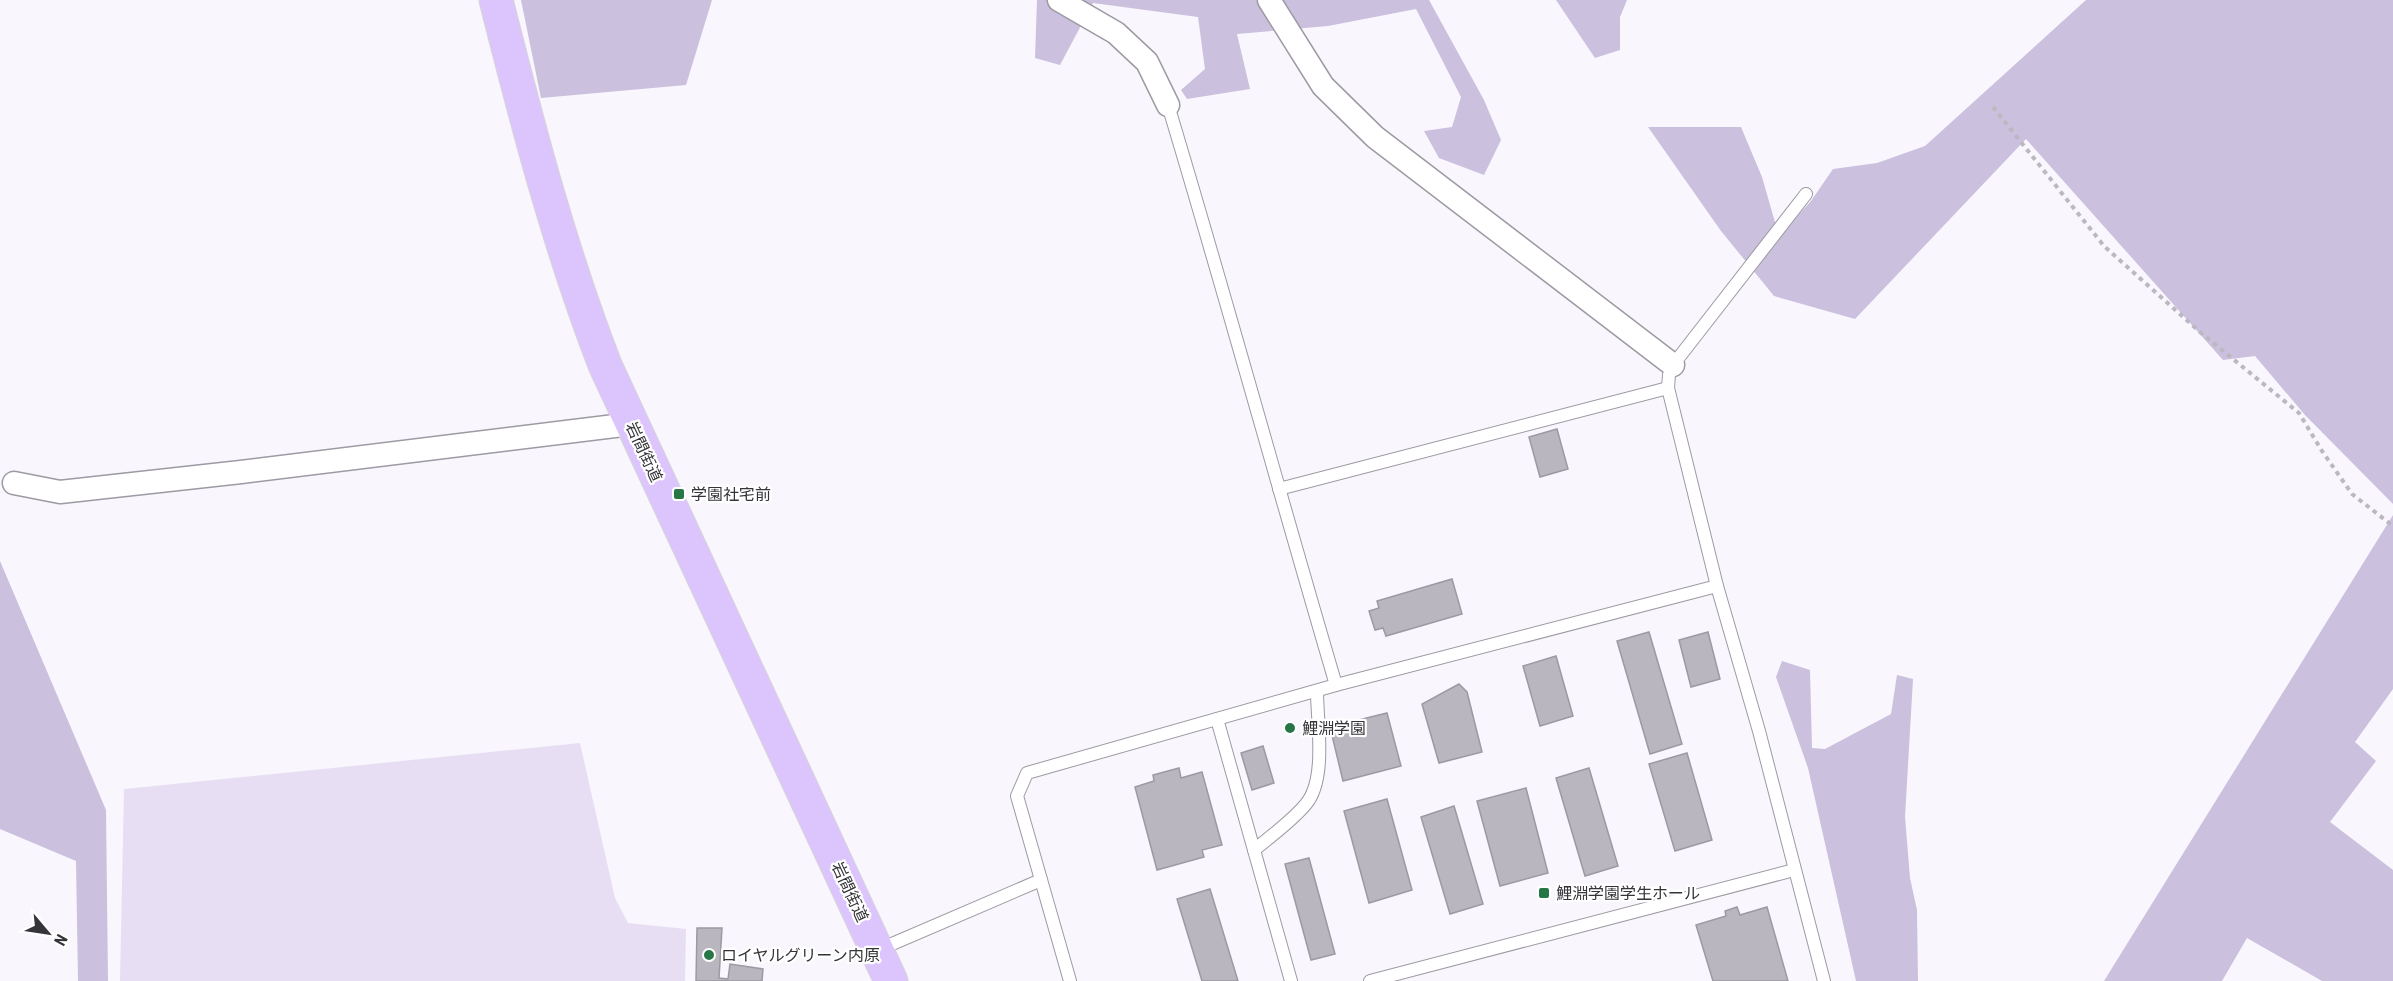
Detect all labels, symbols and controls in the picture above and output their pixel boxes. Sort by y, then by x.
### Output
street label: 岩間街道 [622,419,666,485]
place label: 学園社宅前 [691,485,771,504]
marker: 学園社宅前 [672,487,686,501]
place label: 鯉淵学園 [1302,719,1366,738]
marker: 鯉淵学園 [1283,721,1297,735]
street label: 岩間街道 [828,859,872,925]
place label: 鯉淵学園学生ホール [1556,884,1700,903]
marker: 鯉淵学園学生ホール [1537,886,1551,900]
north arrow [18,903,78,963]
text: N [50,931,71,949]
place label: ロイヤルグリーン内原 [721,946,880,965]
marker: ロイヤルグリーン内原 [702,948,716,962]

